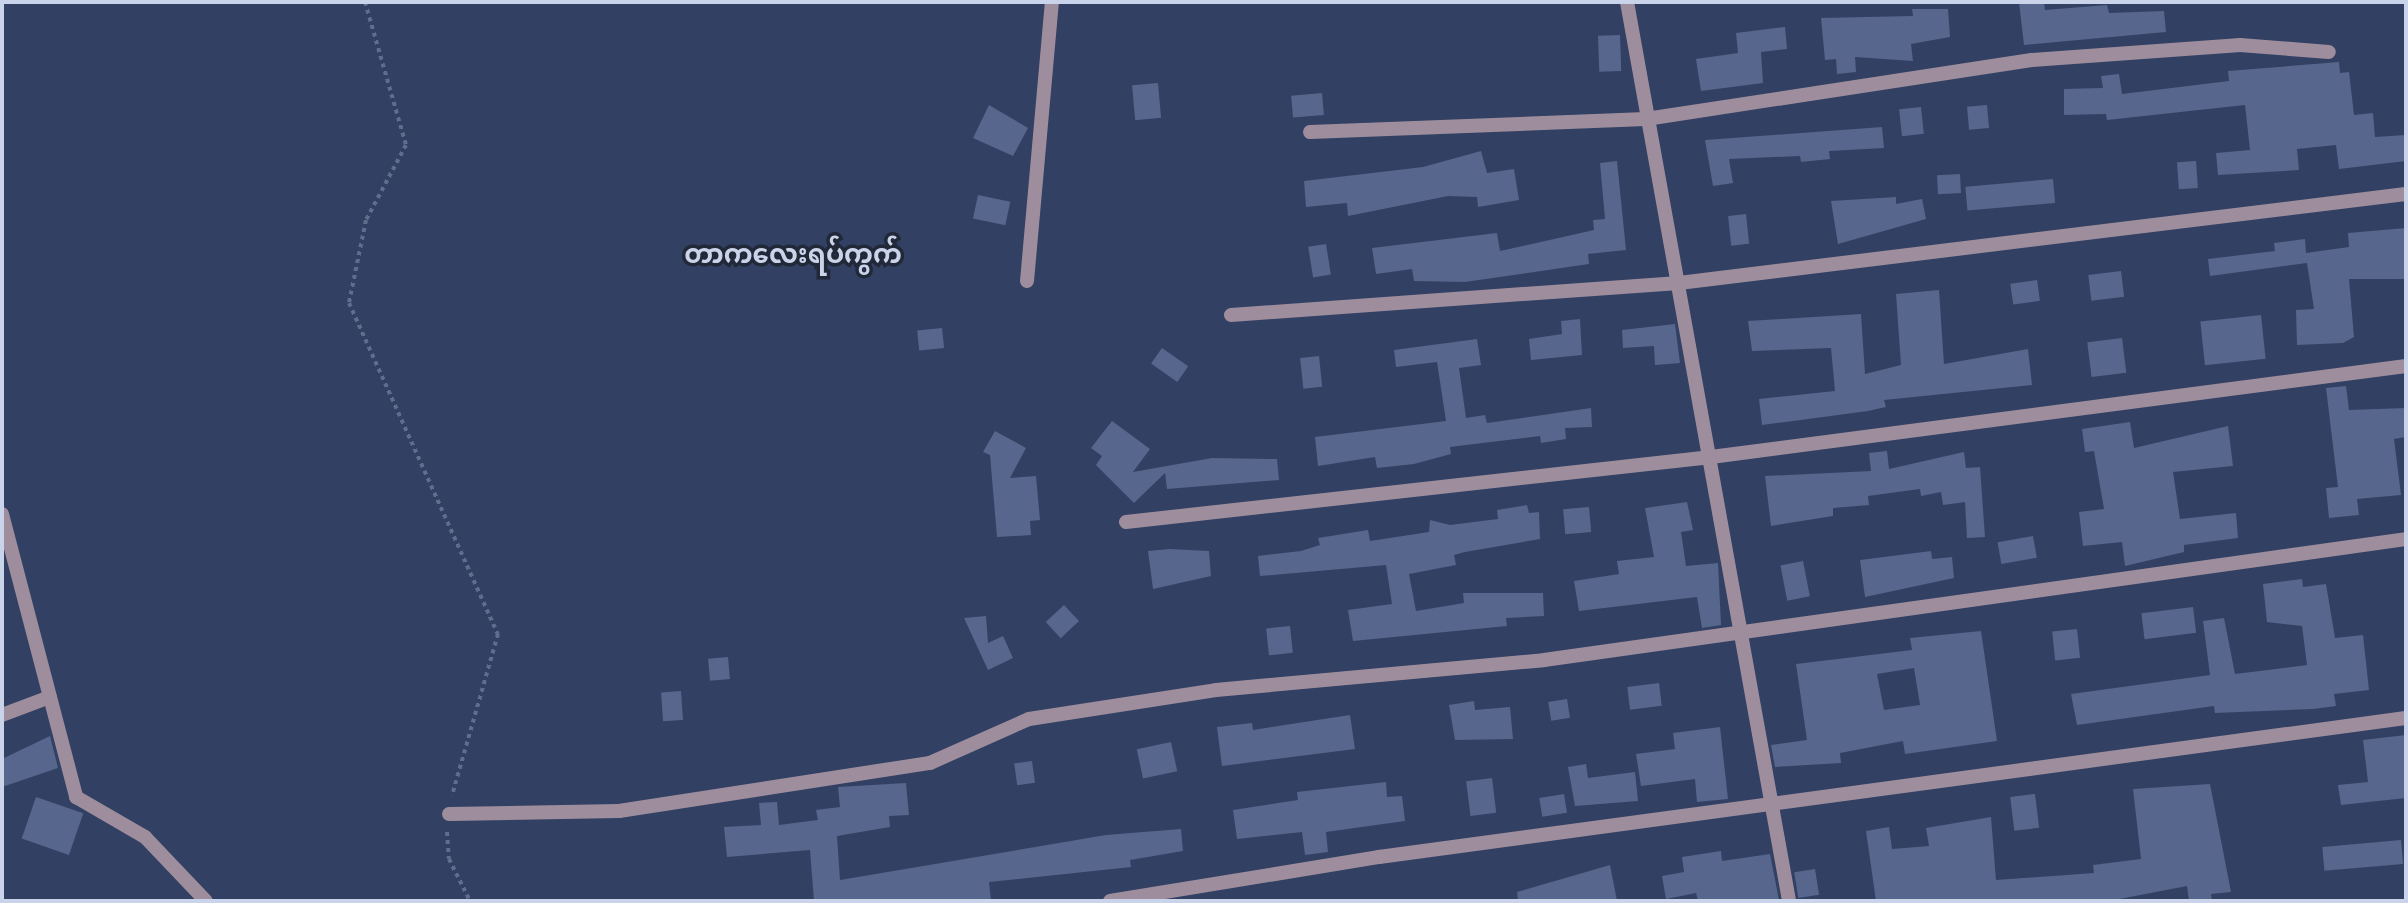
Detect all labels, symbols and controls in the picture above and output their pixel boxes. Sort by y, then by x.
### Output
district label: တာကလေးရပ်ကွက် [684,238,902,270]

